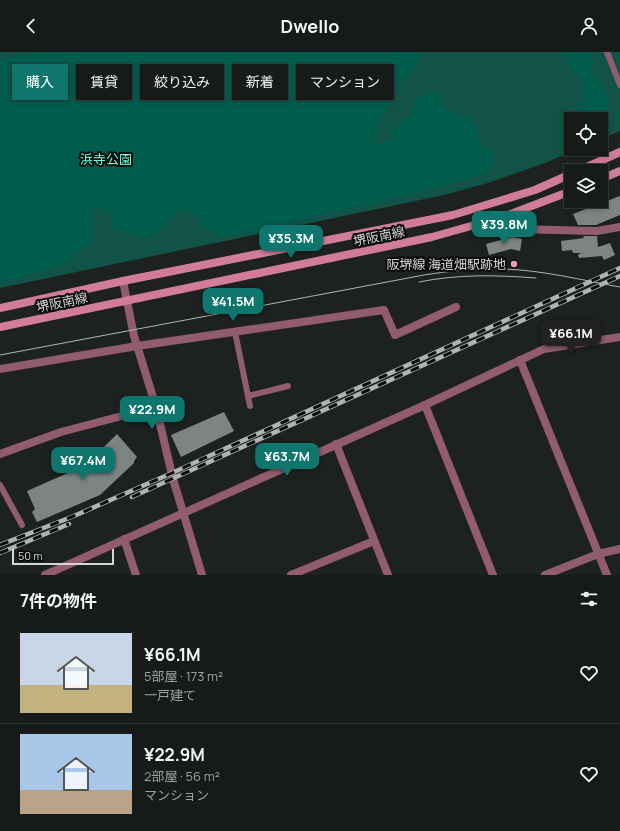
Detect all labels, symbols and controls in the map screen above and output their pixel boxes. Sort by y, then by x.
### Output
text: Dwello [281,14,339,38]
icon: back [20,15,42,37]
icon: person [578,15,600,37]
chip: 購入 [12,64,68,100]
chip: 賃貸 [76,64,132,100]
chip: 絞り込み [140,64,224,100]
chip: 新着 [232,64,288,100]
chip: マンション [296,64,394,100]
map controls [564,112,608,208]
button: locate [564,112,608,156]
park label: 浜寺公園 [80,150,132,168]
button: layers [564,164,608,208]
pin: ¥39.8M [471,211,537,245]
text: ¥39.8M [481,215,527,233]
street label: 堺阪南線 [352,222,406,250]
pin: ¥35.3M [258,225,324,259]
text: ¥35.3M [268,229,314,247]
place label: 阪堺線 海道畑駅跡地 [386,255,506,273]
marker: 阪堺線 海道畑駅跡地 [509,259,519,269]
street label: 堺阪南線 [35,288,89,316]
pin: ¥41.5M [200,288,266,322]
text: ¥41.5M [212,292,254,310]
pin: ¥66.1M [538,320,604,354]
text: ¥66.1M [549,324,593,342]
pin: ¥22.9M [119,396,185,430]
text: ¥22.9M [129,400,175,418]
pin: ¥63.7M [254,443,320,477]
pin: ¥67.4M [50,447,116,481]
text: ¥63.7M [264,447,310,465]
text: ¥67.4M [60,451,106,469]
scale bar [12,547,114,566]
text: 50 m [18,548,43,563]
icon: filters [578,588,600,610]
text: 7件の物件 [20,589,97,612]
text: ¥66.1M [144,643,201,666]
icon: home [52,649,100,697]
icon: heart [578,662,600,684]
text: 5部屋 · 173 m² [144,667,223,685]
text: 一戸建て [144,686,196,704]
text: ¥22.9M [144,743,205,766]
icon: home [52,750,100,798]
icon: heart [578,763,600,785]
text: 2部屋 · 56 m² [144,767,220,785]
text: マンション [144,786,209,804]

